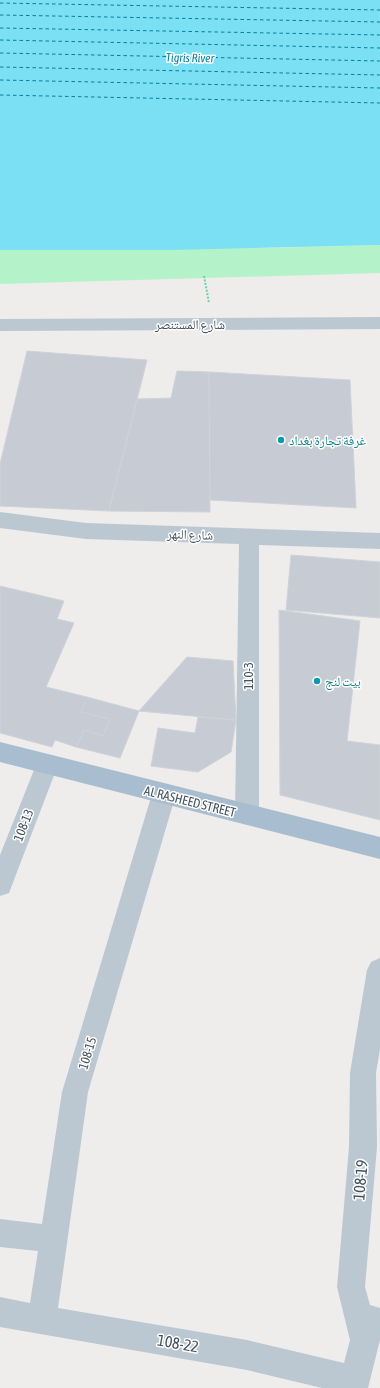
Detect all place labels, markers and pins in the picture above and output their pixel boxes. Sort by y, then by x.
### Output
place label: غرفة تجارة بغداد [289,433,366,449]
marker: غرفة تجارة بغداد [276,435,286,445]
place label: بيت لنج [325,674,361,691]
marker: بيت لنج [312,676,322,686]

